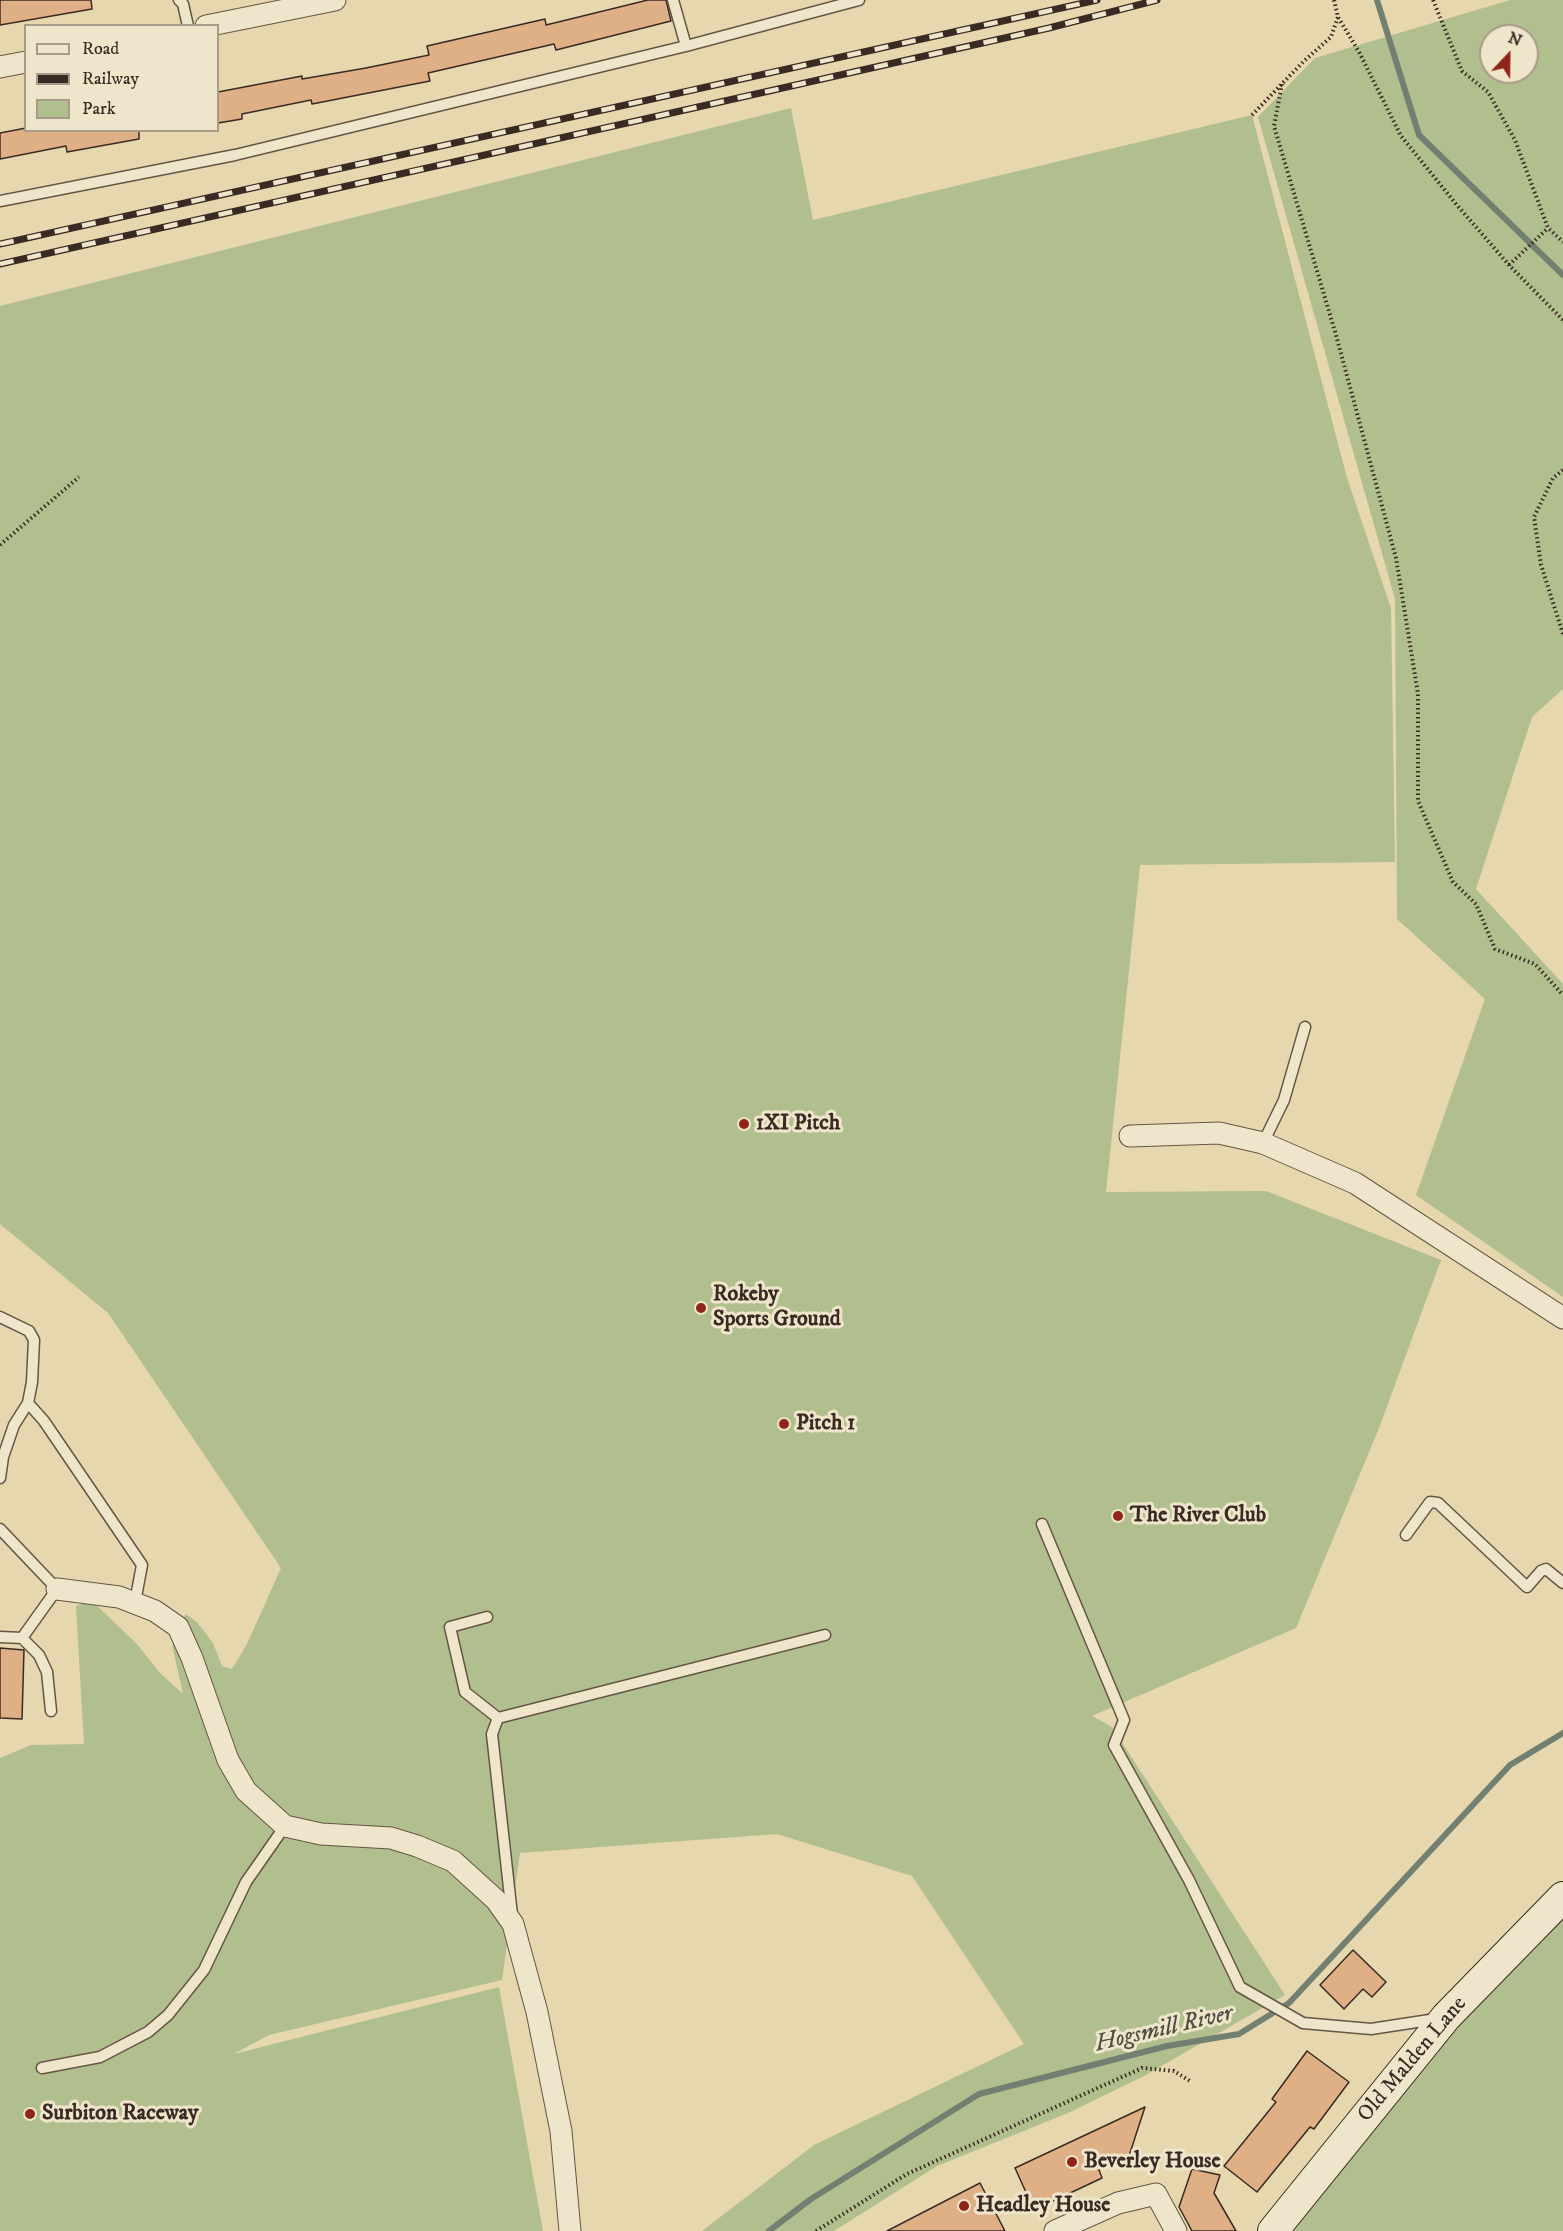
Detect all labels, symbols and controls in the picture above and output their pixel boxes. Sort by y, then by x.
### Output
legend [24,24,219,132]
north arrow [1479,24,1539,84]
text: N [1505,27,1525,51]
text: Road [82,38,119,60]
text: Railway [82,68,139,90]
text: Park [82,98,116,120]
place label: 1XI Pitch [756,1111,840,1137]
marker: 1XI Pitch [737,1117,751,1131]
place label: Rokeby Sports Ground [713,1282,841,1334]
marker: Rokeby Sports Ground [694,1301,708,1315]
place label: Pitch 1 [796,1411,855,1437]
marker: Pitch 1 [777,1417,791,1431]
place label: The River Club [1130,1503,1266,1529]
marker: The River Club [1111,1509,1125,1523]
street label: Old Malden Lane [1353,1992,1473,2128]
water label: Hogsmill River [1092,2000,1236,2060]
place label: Surbiton Raceway [42,2101,198,2127]
marker: Surbiton Raceway [23,2107,37,2121]
place label: Beverley House [1084,2149,1221,2175]
marker: Beverley House [1065,2155,1079,2169]
place label: Headley House [976,2193,1110,2219]
marker: Headley House [957,2199,971,2213]

